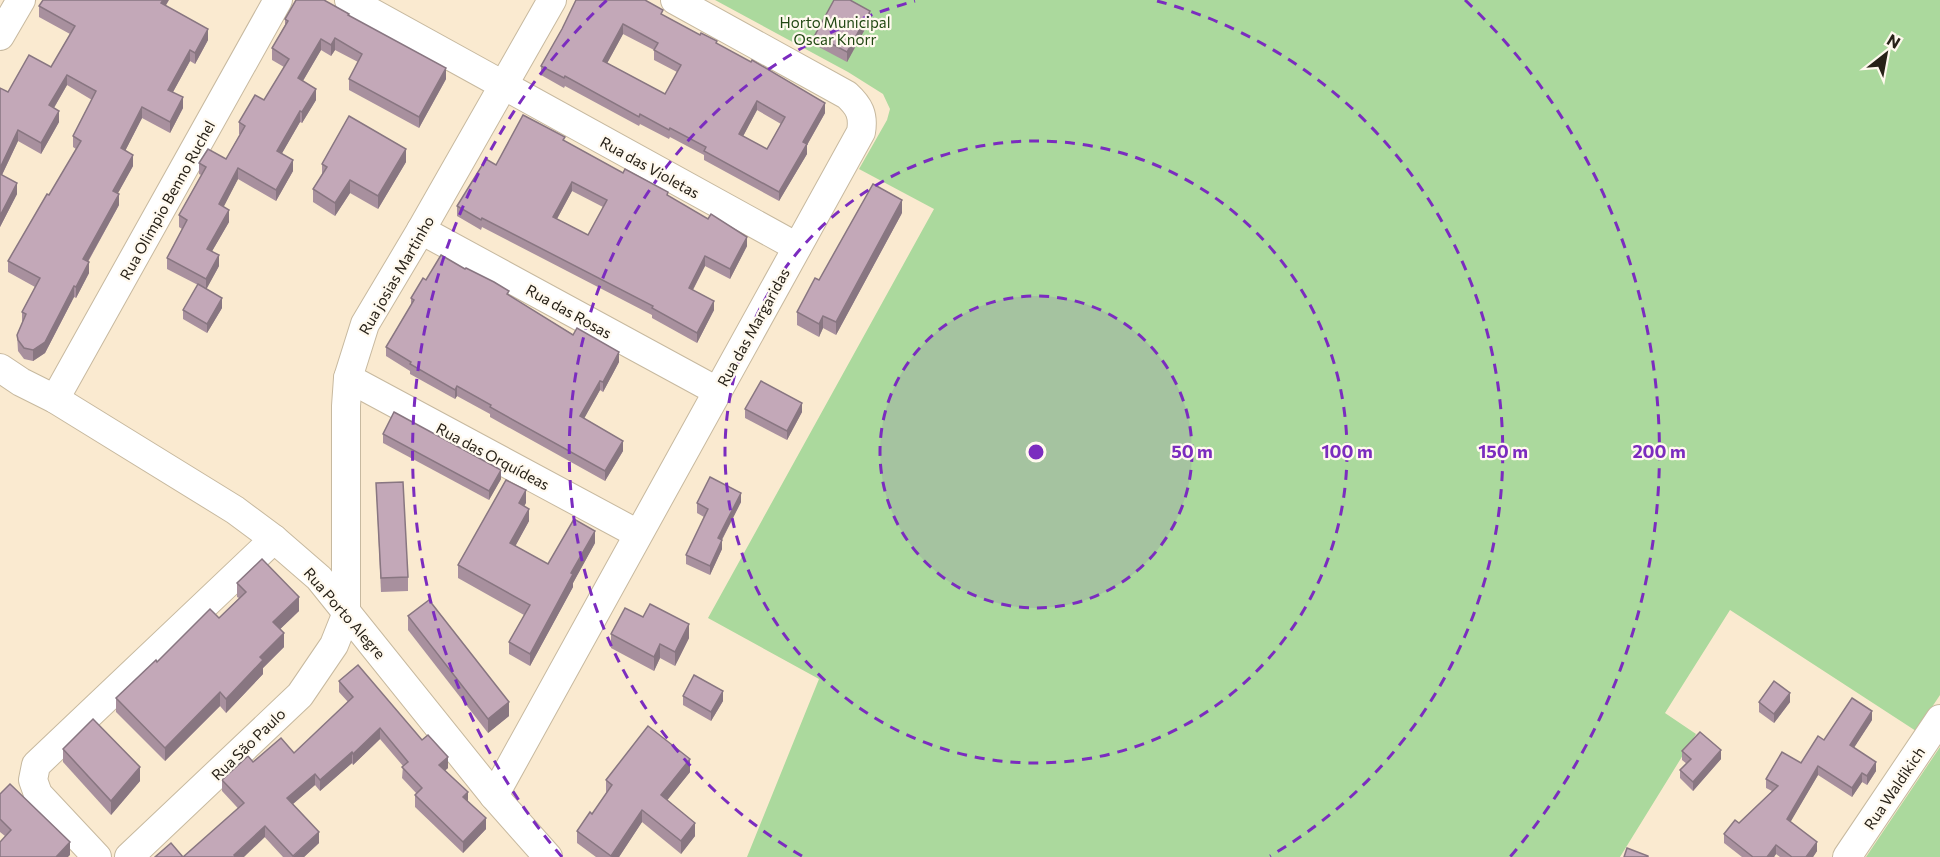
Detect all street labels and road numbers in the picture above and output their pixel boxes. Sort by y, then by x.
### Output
street label: Rua Olimpio Benno Ruchel [116,117,218,283]
street label: Rua das Violetas [597,132,703,202]
street label: Rua josias Martinho [355,212,437,338]
street label: Rua das Margaridas [713,265,793,389]
street label: Rua das Rosas [523,280,615,342]
street label: Rua das Orquídeas [433,419,553,493]
street label: Rua Porto Alegre [301,564,390,662]
street label: Rua São Paulo [207,704,289,784]
street label: Rua Waldikich [1860,743,1928,833]

